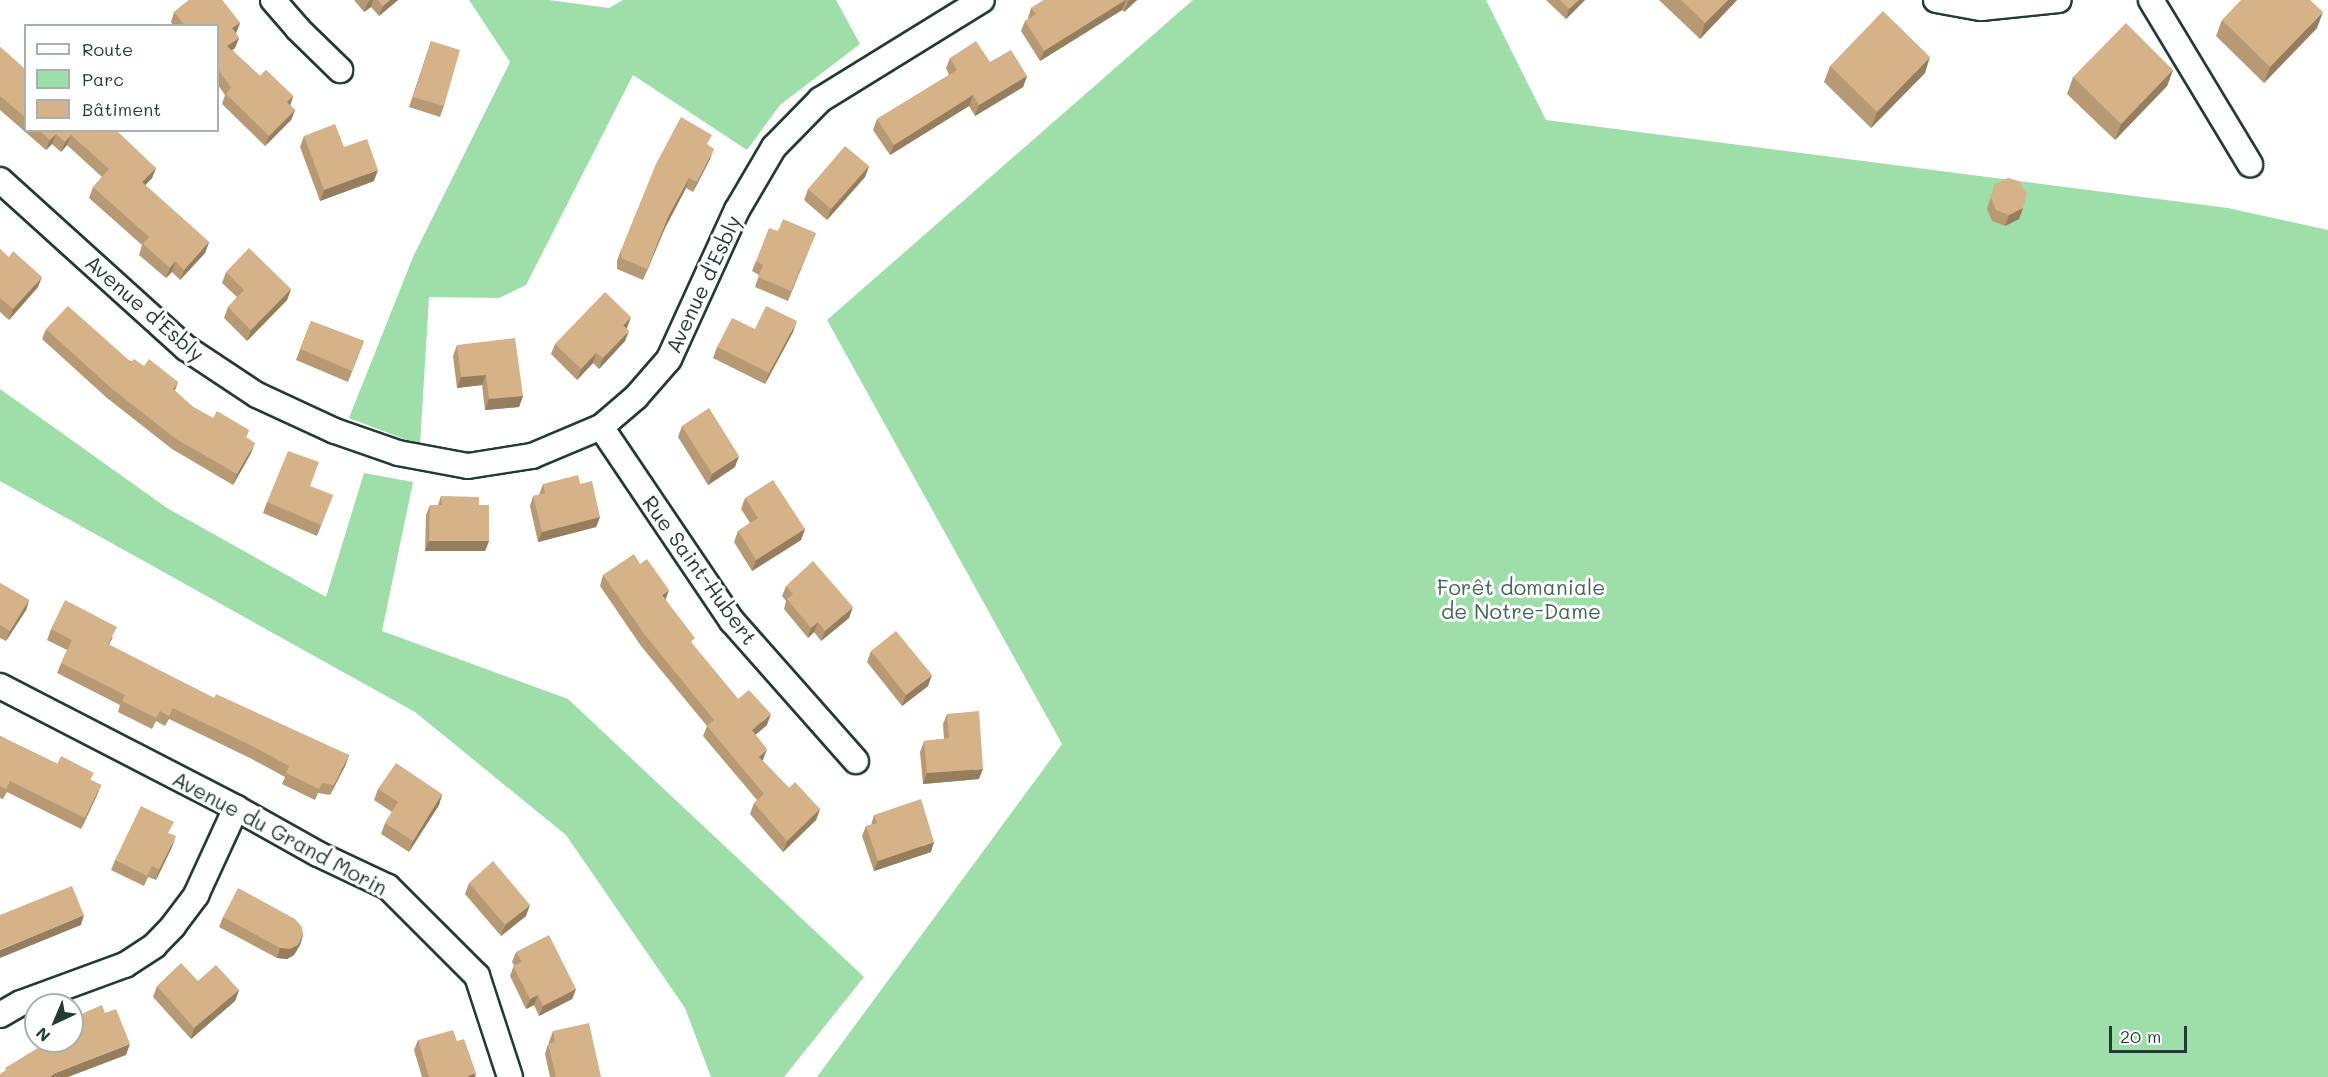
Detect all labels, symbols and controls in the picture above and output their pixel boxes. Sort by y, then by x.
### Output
legend [24,24,219,132]
text: Route [82,37,133,61]
text: Parc [82,67,124,91]
text: Bâtiment [82,97,161,121]
street label: Avenue d'Esbly [660,211,746,357]
street label: Avenue d'Esbly [80,250,210,366]
street label: Rue Saint-Hubert [637,490,763,650]
park label: Forêt domaniale de Notre-Dame [1437,574,1605,624]
street label: Avenue du Grand Morin [168,766,392,900]
north arrow [24,993,84,1053]
scale bar [2112,1014,2190,1052]
text: N [31,1023,54,1047]
text: 20 m [2120,1024,2161,1048]

